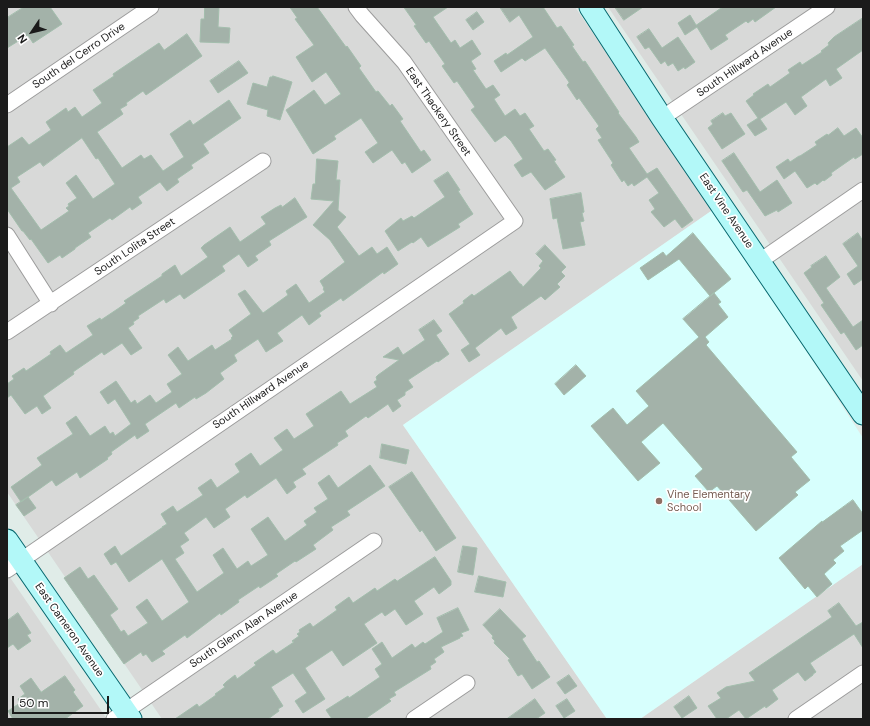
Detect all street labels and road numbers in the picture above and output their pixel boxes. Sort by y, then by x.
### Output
street label: South del Cerro Drive [30,20,128,92]
street label: South Hillward Avenue [694,26,796,100]
street label: East Thackery Street [402,65,474,159]
street label: East Vine Avenue [696,171,756,251]
street label: South Lolita Street [92,215,178,279]
street label: South Hillward Avenue [210,358,312,432]
street label: East Cameron Avenue [32,580,106,680]
street label: South Glenn Alan Avenue [187,589,301,671]

